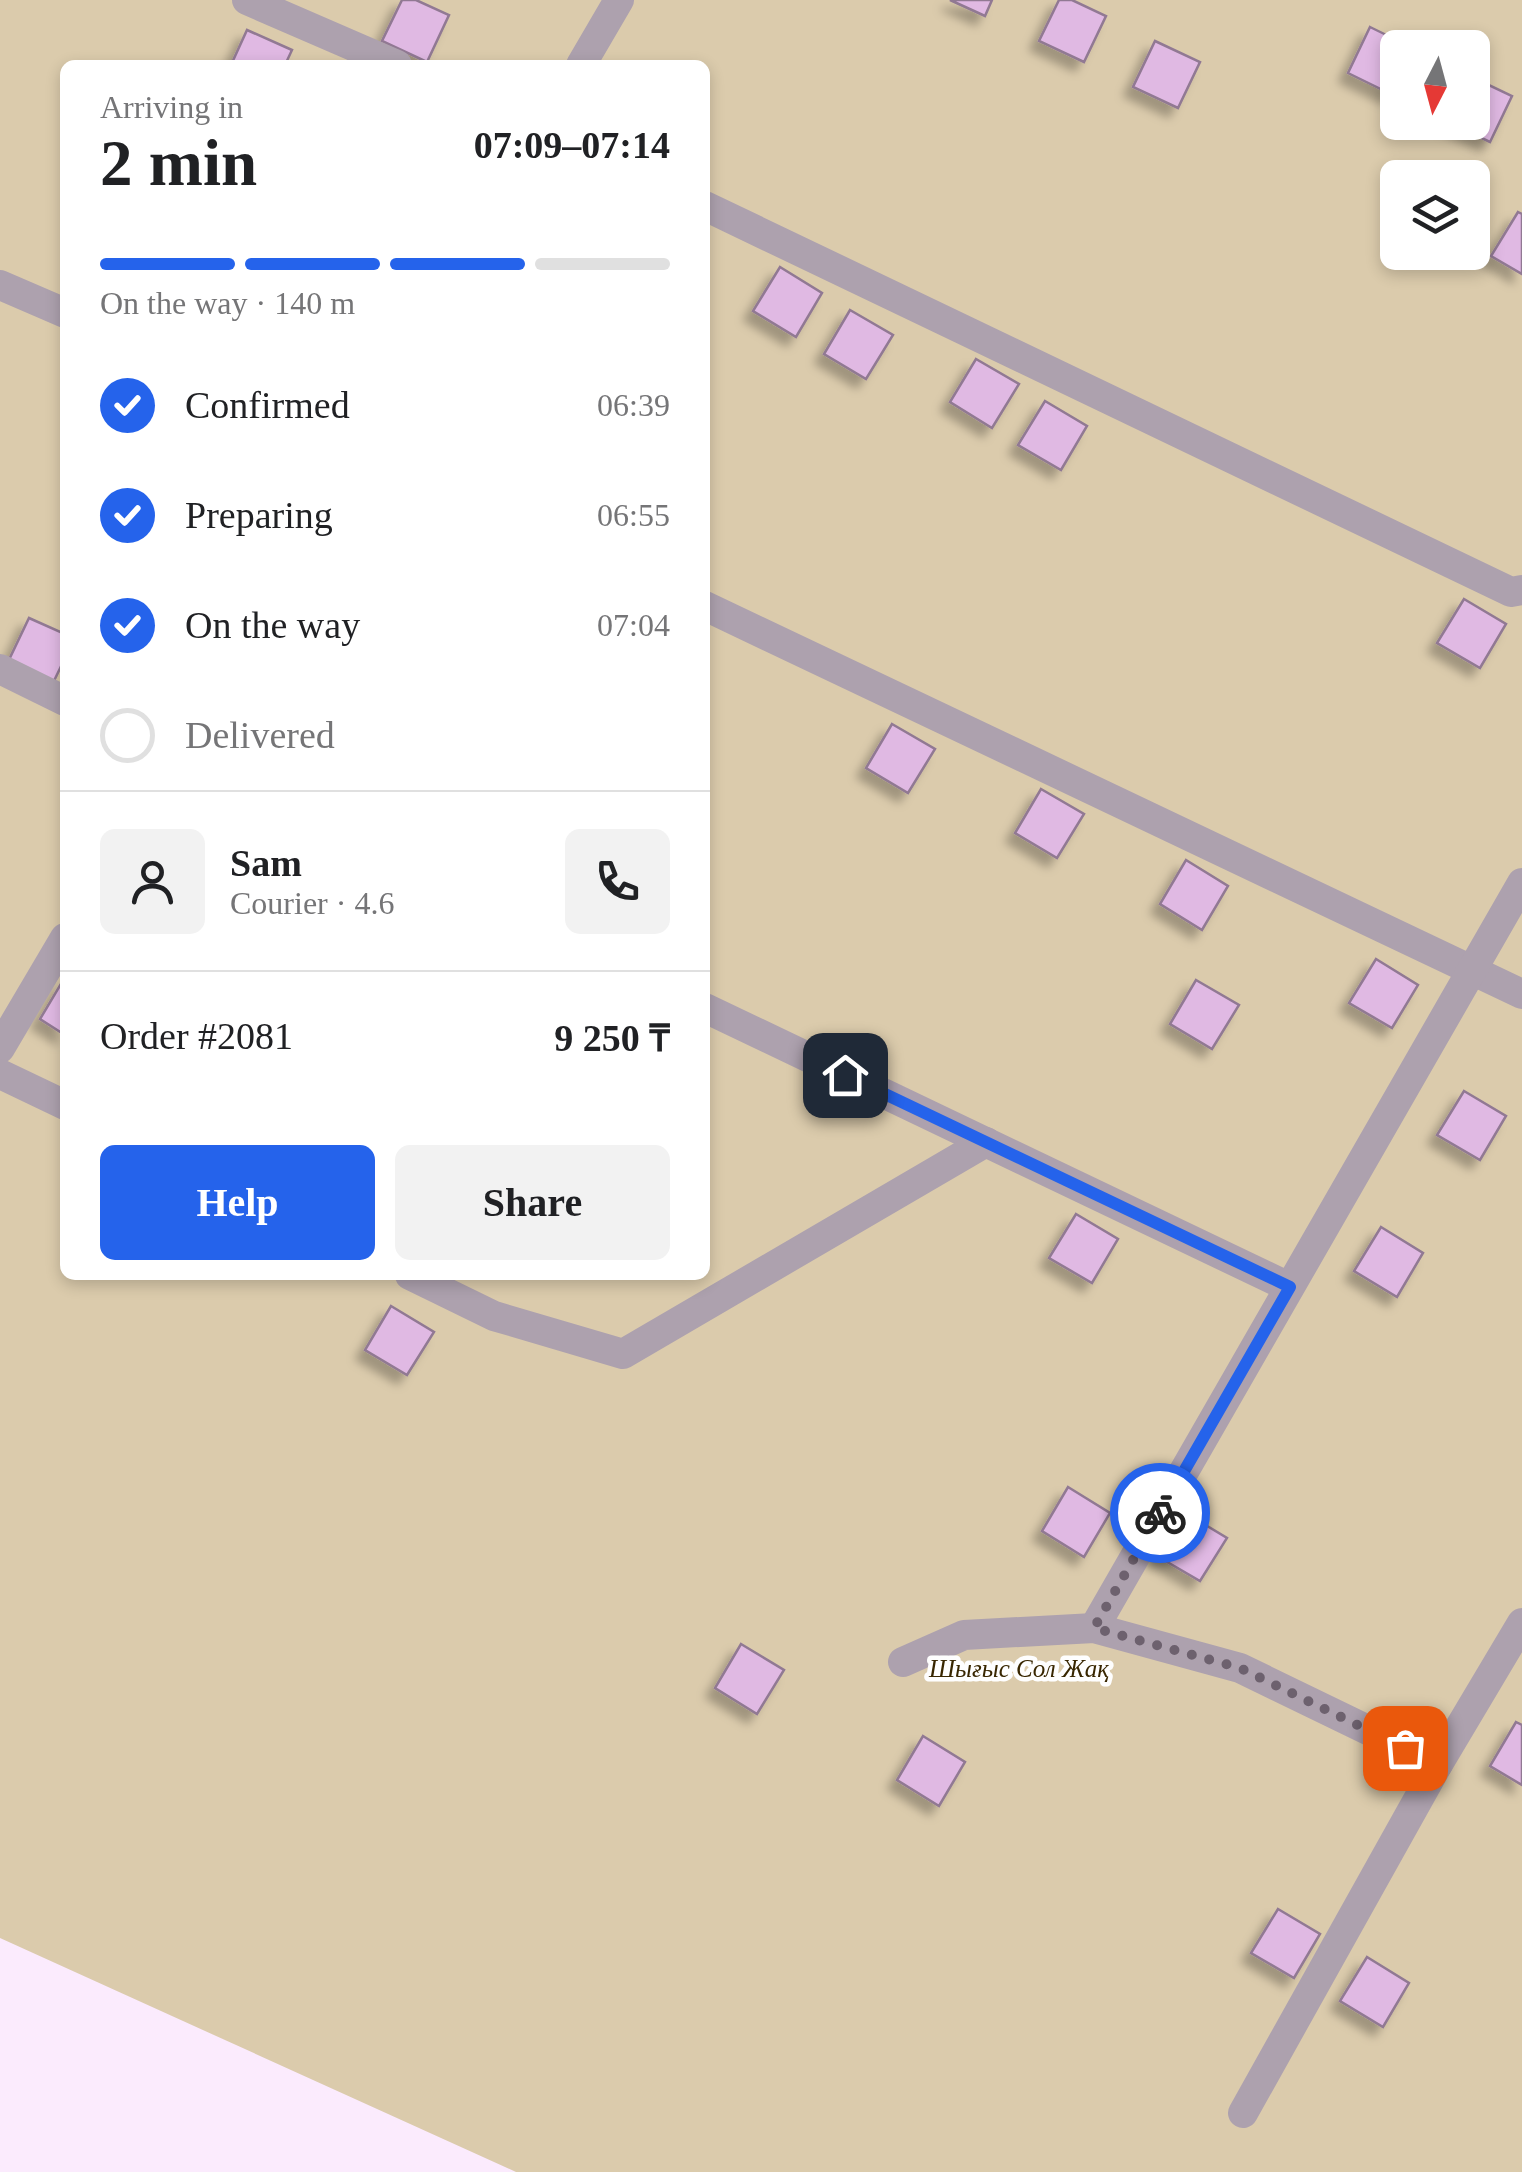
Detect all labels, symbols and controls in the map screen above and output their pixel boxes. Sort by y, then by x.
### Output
north arrow [1380,30,1490,140]
map controls [1380,30,1490,270]
text: Arriving in [100,89,243,125]
text: 07:09–07:14 [474,124,670,166]
text: 2 min [100,127,257,199]
button: layers [1380,160,1490,270]
text: On the way · 140 m [100,285,355,321]
icon: check [100,378,155,433]
text: Confirmed [185,384,350,426]
text: 06:39 [597,387,670,423]
icon: check [100,488,155,543]
text: Preparing [185,494,333,536]
text: 06:55 [597,497,670,533]
icon: check [100,598,155,653]
text: On the way [185,604,360,646]
text: 07:04 [597,607,670,643]
text: Delivered [185,714,335,756]
button: person [100,829,205,934]
button: phone [565,829,670,934]
text: Sam [230,842,302,884]
text: Courier · 4.6 [230,885,394,921]
text: Order #2081 [100,1015,293,1057]
text: 9 250 ₸ [554,1017,670,1059]
pin [803,1033,888,1118]
icon: home [818,1048,873,1103]
button: Help [100,1145,375,1260]
button: Share [395,1145,670,1260]
courier [1110,1463,1210,1563]
icon: bike [1133,1486,1188,1541]
park label: Шығыс Сол Жақ [928,1655,1109,1682]
pin [1363,1706,1448,1791]
icon: bag [1378,1721,1433,1776]

